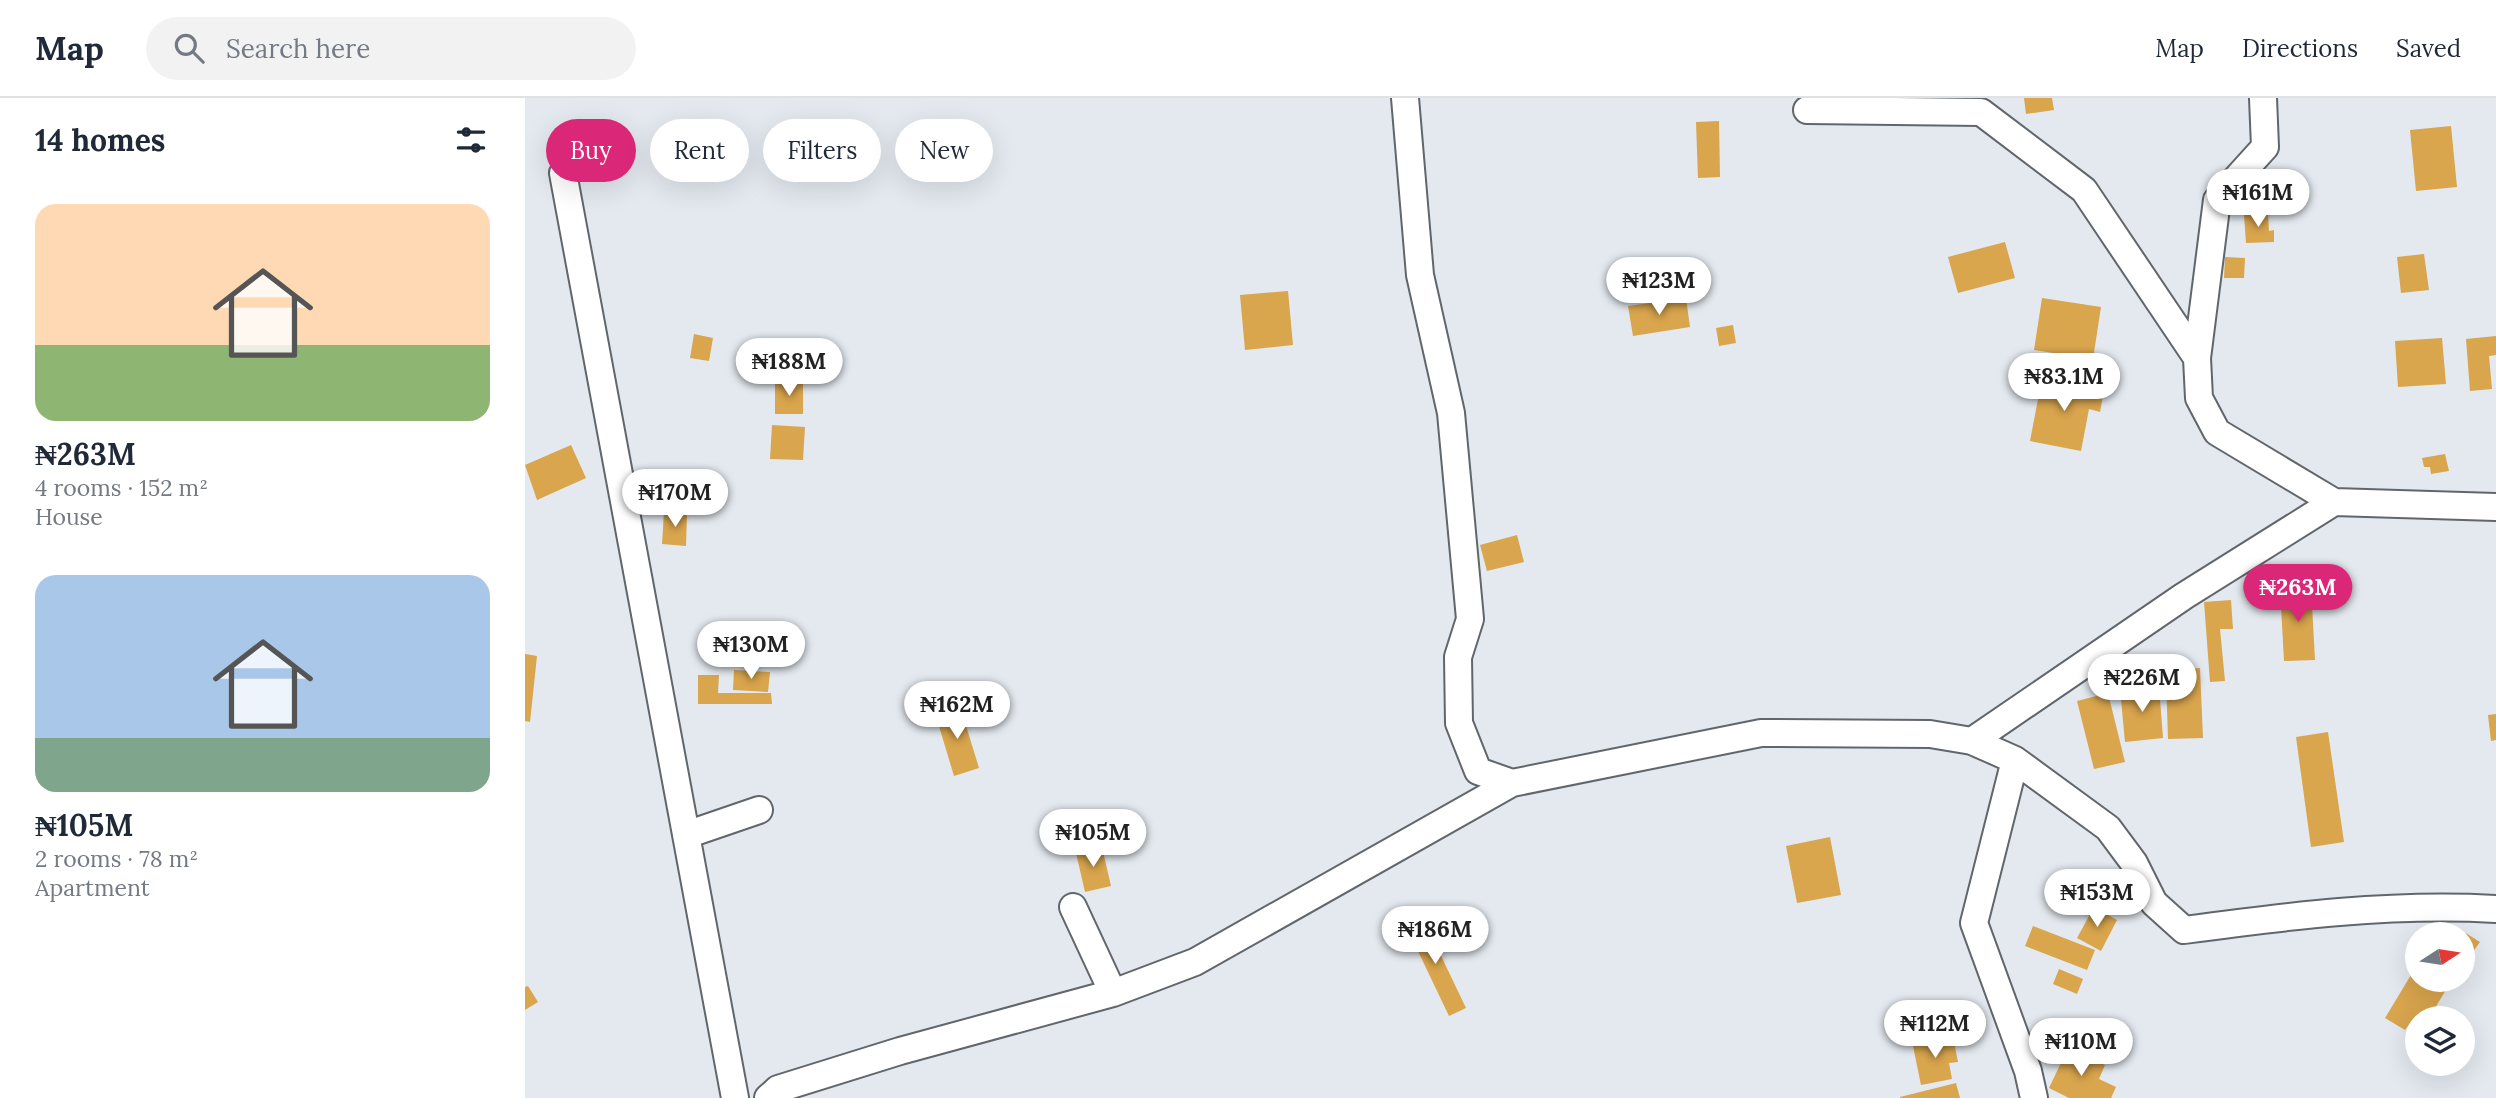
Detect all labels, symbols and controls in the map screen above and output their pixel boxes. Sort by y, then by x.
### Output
search box [146,17,636,80]
text: Map [35,27,104,69]
icon: search [170,29,208,67]
text: Search here [226,32,370,65]
text: Map [2155,33,2204,64]
text: Directions [2242,33,2358,64]
text: Saved [2396,33,2461,64]
chip: Buy [546,119,636,182]
chip: Rent [650,119,749,182]
chip: Filters [763,119,881,182]
chip: New [895,119,993,182]
text: 14 homes [35,121,165,159]
icon: filters [452,121,490,159]
pin: ₦161M [2209,170,2307,229]
text: ₦161M [2223,177,2293,206]
icon: home [200,250,326,376]
pin: ₦123M [1610,258,1708,317]
text: ₦123M [1622,265,1696,294]
pin: ₦188M [740,338,838,398]
text: ₦188M [752,346,826,375]
pin: ₦83.1M [2007,354,2121,413]
text: ₦83.1M [2024,361,2104,390]
text: ₦263M [35,435,136,473]
pin: ₦170M [626,470,724,529]
text: 4 rooms · 152 m² [35,473,208,502]
text: ₦170M [638,477,712,506]
text: House [35,502,103,531]
pin: ₦263M [2249,564,2347,624]
text: ₦263M [2259,572,2337,601]
icon: home [200,621,326,747]
pin: ₦130M [702,622,800,681]
text: ₦130M [713,629,789,658]
pin: ₦226M [2093,654,2191,714]
text: ₦226M [2104,662,2180,691]
pin: ₦162M [908,682,1006,741]
text: ₦162M [920,689,994,718]
text: ₦105M [35,806,133,844]
pin: ₦105M [1044,810,1142,869]
text: ₦105M [1055,817,1131,846]
text: 2 rooms · 78 m² [35,844,198,873]
pin: ₦153M [2048,870,2146,929]
text: Apartment [35,873,150,902]
text: ₦153M [2060,877,2134,906]
pin: ₦186M [1386,906,1484,966]
text: ₦186M [1398,914,1472,943]
north arrow [2405,922,2475,992]
map controls [2405,922,2475,1076]
pin: ₦112M [1886,1000,1984,1060]
button: layers [2405,1006,2475,1076]
text: ₦112M [1900,1008,1970,1037]
pin: ₦110M [2032,1018,2130,1078]
text: ₦110M [2045,1026,2117,1055]

